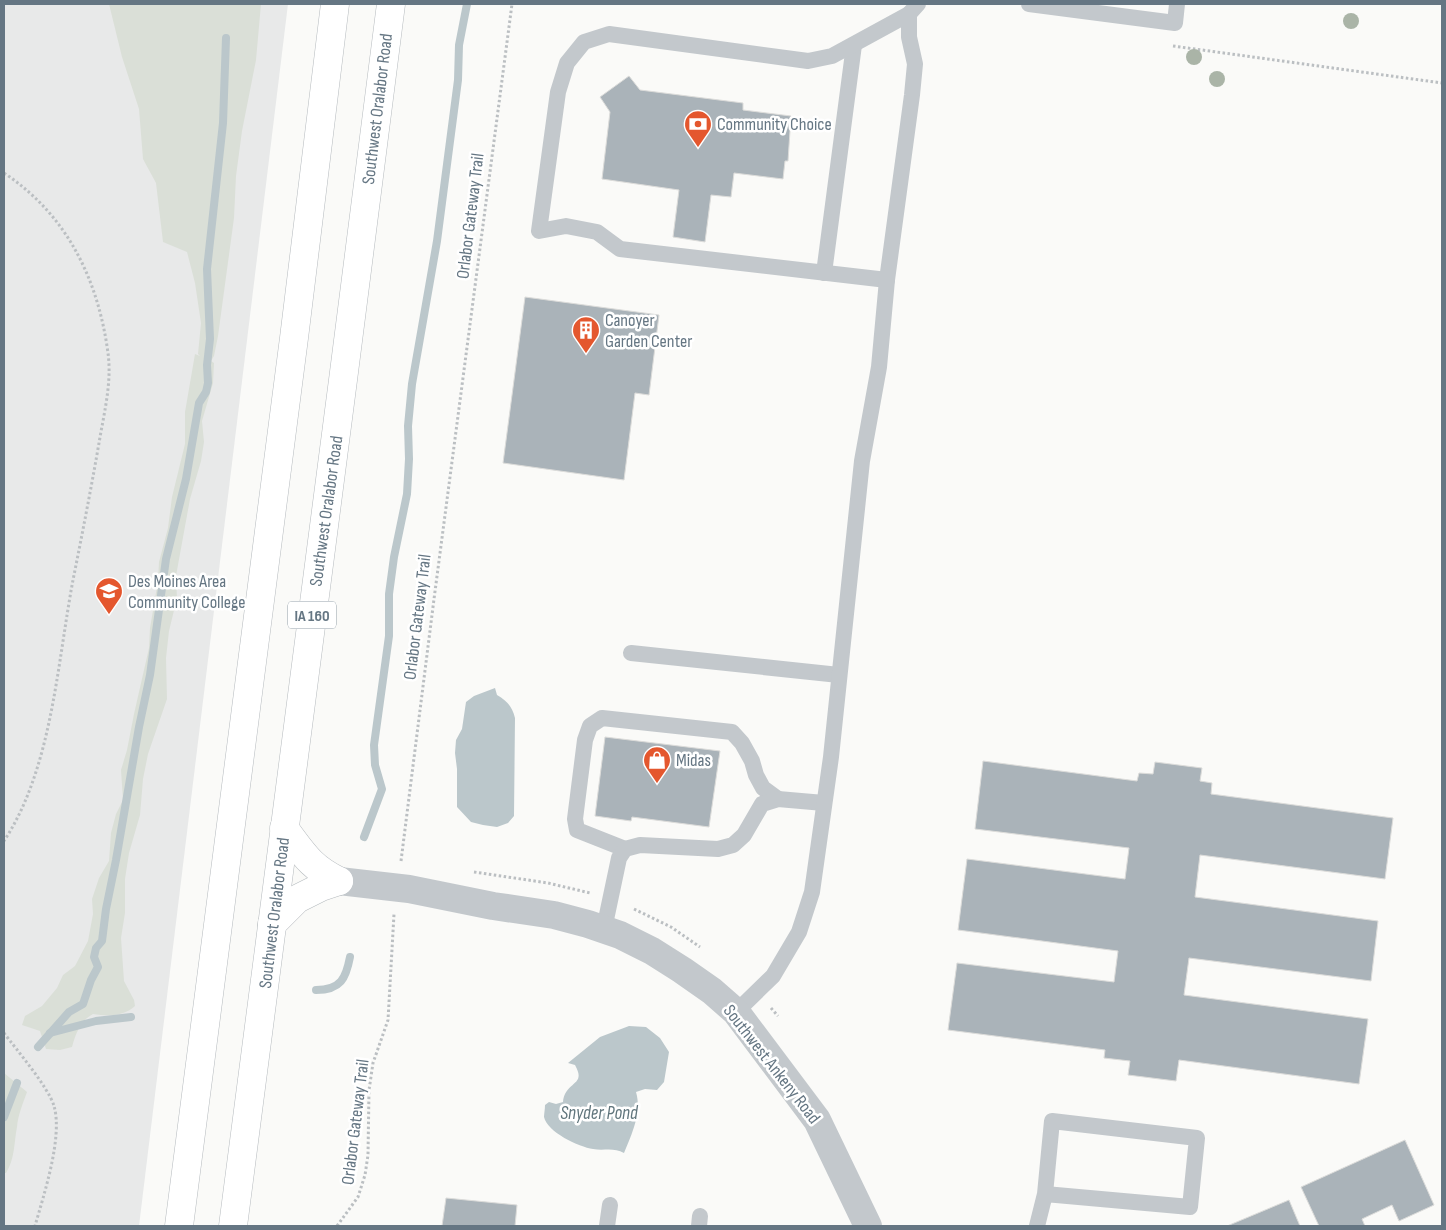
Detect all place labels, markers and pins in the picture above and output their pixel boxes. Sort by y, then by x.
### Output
bank icon: Community Choice [683,109,713,148]
place label: Community Choice [717,114,832,135]
place label: Canoyer Garden Center [605,310,692,352]
building icon: Canoyer Garden Center [571,315,601,354]
place label: Des Moines Area Community College [128,571,245,613]
school or university icon: Des Moines Area Community College [94,576,124,615]
shop icon: Midas [642,745,672,784]
place label: Midas [676,750,711,771]

